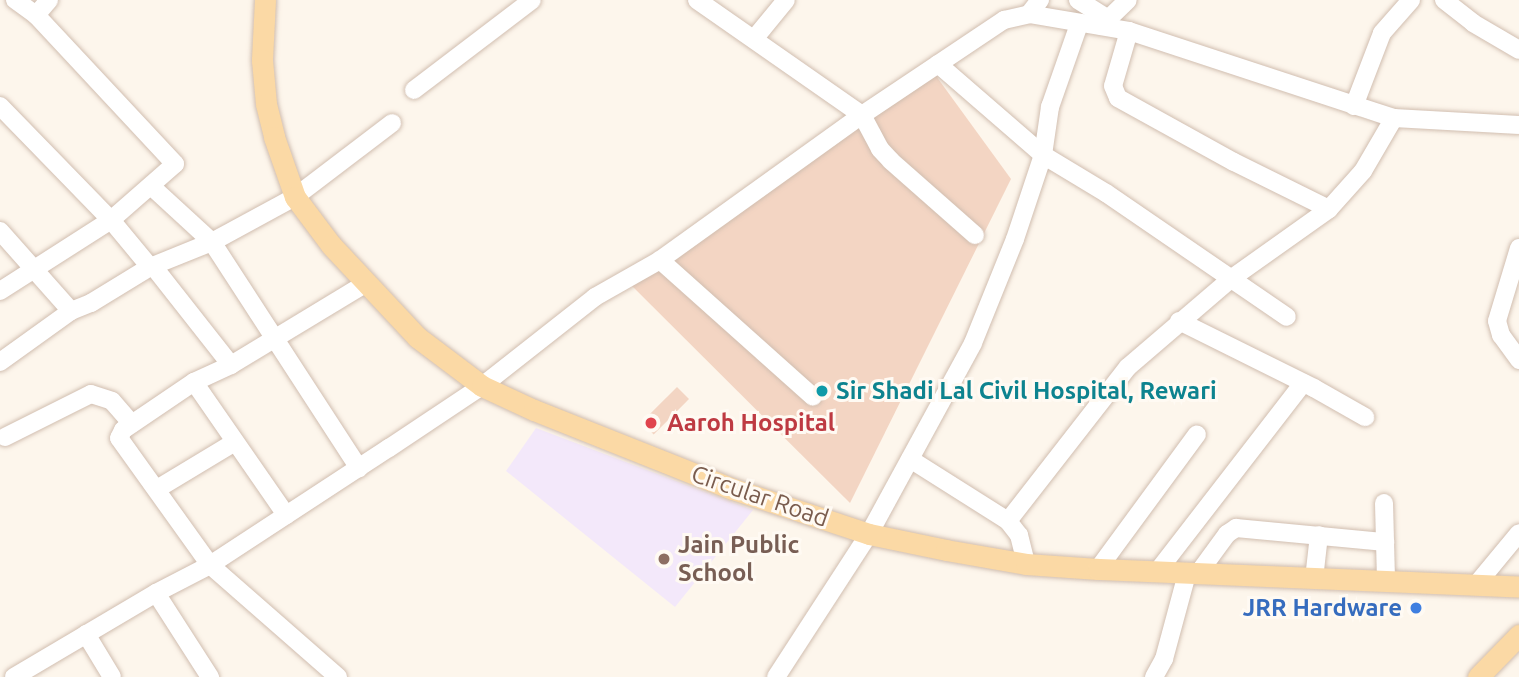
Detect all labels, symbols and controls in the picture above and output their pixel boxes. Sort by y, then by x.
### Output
place label: Sir Shadi Lal Civil Hospital, Rewari [836,377,1217,405]
marker: Sir Shadi Lal Civil Hospital, Rewari [814,383,830,399]
place label: Aaroh Hospital [667,409,835,437]
marker: Aaroh Hospital [641,413,661,433]
street label: Circular Road [688,459,832,533]
place label: Jain Public School [678,531,799,587]
marker: Jain Public School [656,551,672,567]
place label: JRR Hardware [1243,594,1402,622]
marker: JRR Hardware [1408,600,1424,616]

